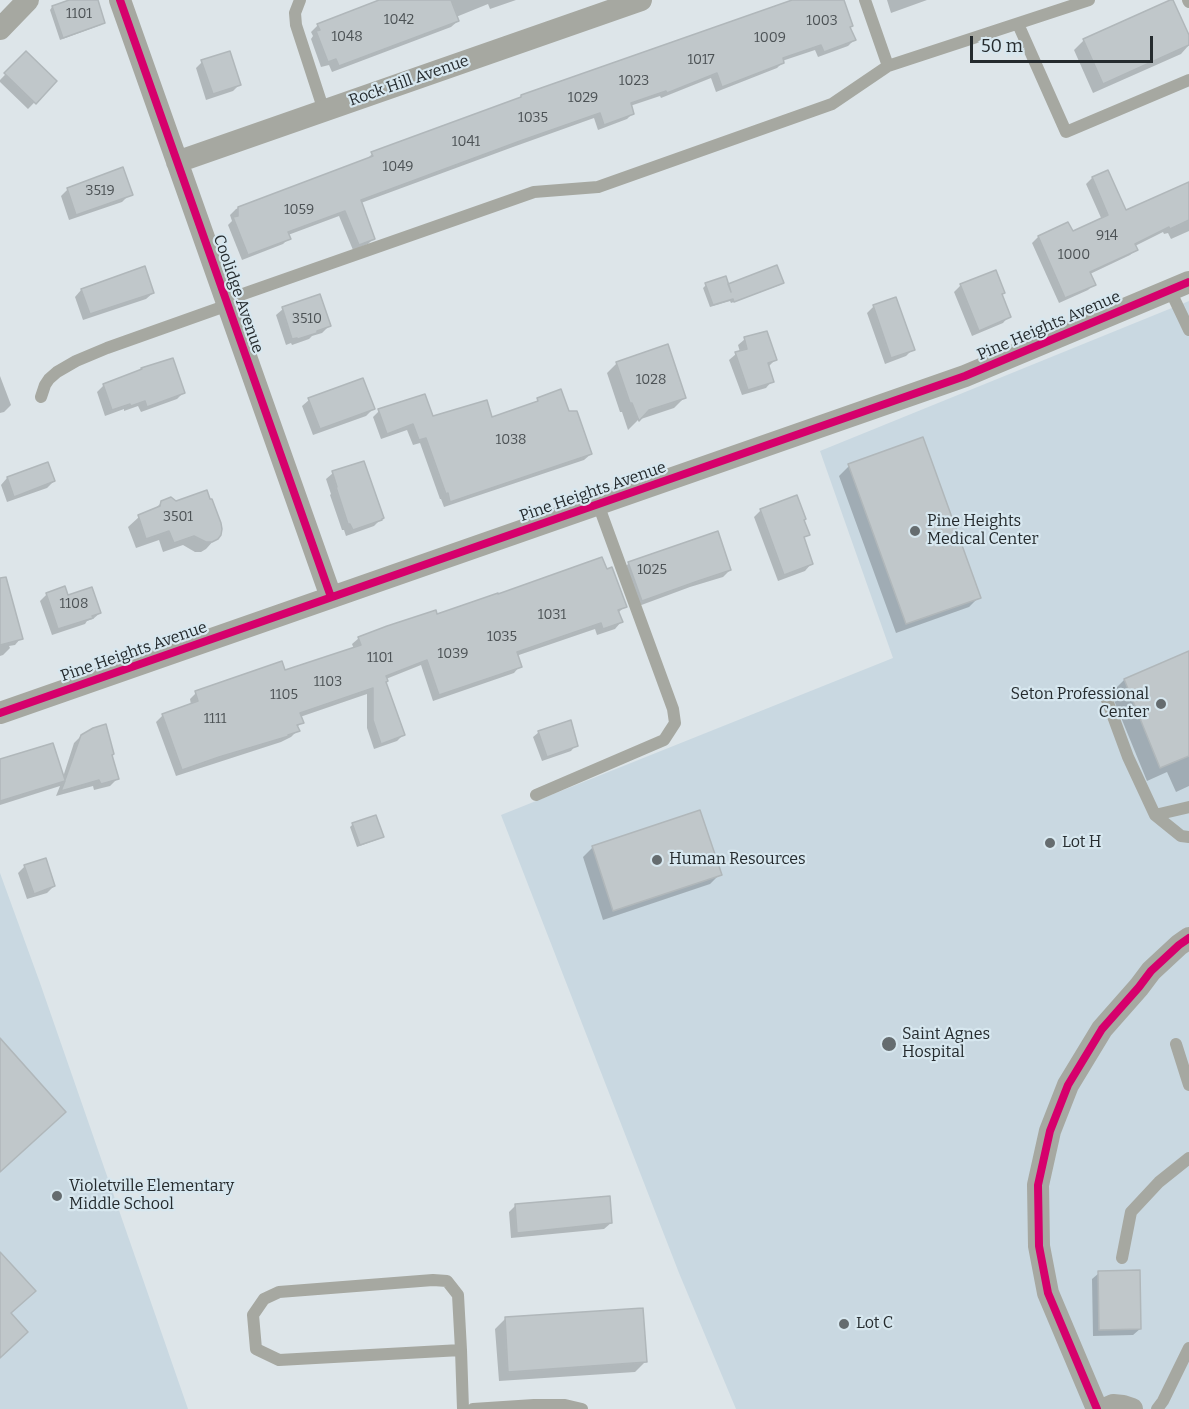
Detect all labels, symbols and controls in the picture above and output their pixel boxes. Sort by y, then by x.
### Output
house number: 1101 [66,6,92,22]
house number: 1042 [384,12,414,28]
house number: 1003 [806,13,838,29]
scale bar [973,24,1156,62]
house number: 1048 [331,29,363,45]
house number: 1009 [754,30,786,46]
text: 50 m [981,35,1023,57]
street label: Rock Hill Avenue [346,51,472,111]
house number: 1017 [687,52,715,68]
house number: 1023 [619,73,649,89]
house number: 1029 [568,90,598,106]
house number: 1035 [518,110,548,126]
house number: 1041 [452,134,480,150]
house number: 1049 [382,159,414,175]
house number: 3519 [85,183,115,199]
house number: 1059 [284,202,314,218]
house number: 914 [1096,228,1118,244]
street label: Coolidge Avenue [209,232,267,356]
house number: 1000 [1058,247,1090,263]
street label: Pine Heights Avenue [975,287,1123,365]
house number: 3510 [292,311,322,327]
house number: 1028 [636,372,666,388]
house number: 1038 [495,432,527,448]
street label: Pine Heights Avenue [517,458,669,526]
house number: 3501 [163,509,193,525]
place label: Pine Heights Medical Center [927,512,1039,550]
marker: Pine Heights Medical Center [908,524,922,538]
house number: 1025 [637,562,667,578]
house number: 1108 [60,596,88,612]
house number: 1031 [538,607,566,623]
street label: Pine Heights Avenue [58,618,210,686]
house number: 1035 [487,629,517,645]
house number: 1039 [438,646,468,662]
house number: 1101 [367,650,393,666]
house number: 1103 [314,674,342,690]
place label: Seton Professional Center [1011,685,1149,723]
house number: 1105 [270,687,298,703]
marker: Seton Professional Center [1154,697,1168,711]
house number: 1111 [204,711,226,727]
place label: Lot H [1062,833,1102,853]
marker: Lot H [1043,836,1057,850]
place label: Human Resources [669,850,806,870]
marker: Human Resources [650,853,664,867]
place label: Saint Agnes Hospital [902,1025,990,1063]
marker: Saint Agnes Hospital [880,1035,898,1053]
place label: Violetville Elementary Middle School [69,1177,234,1215]
marker: Violetville Elementary Middle School [50,1189,64,1203]
place label: Lot C [856,1314,893,1334]
marker: Lot C [837,1317,851,1331]

